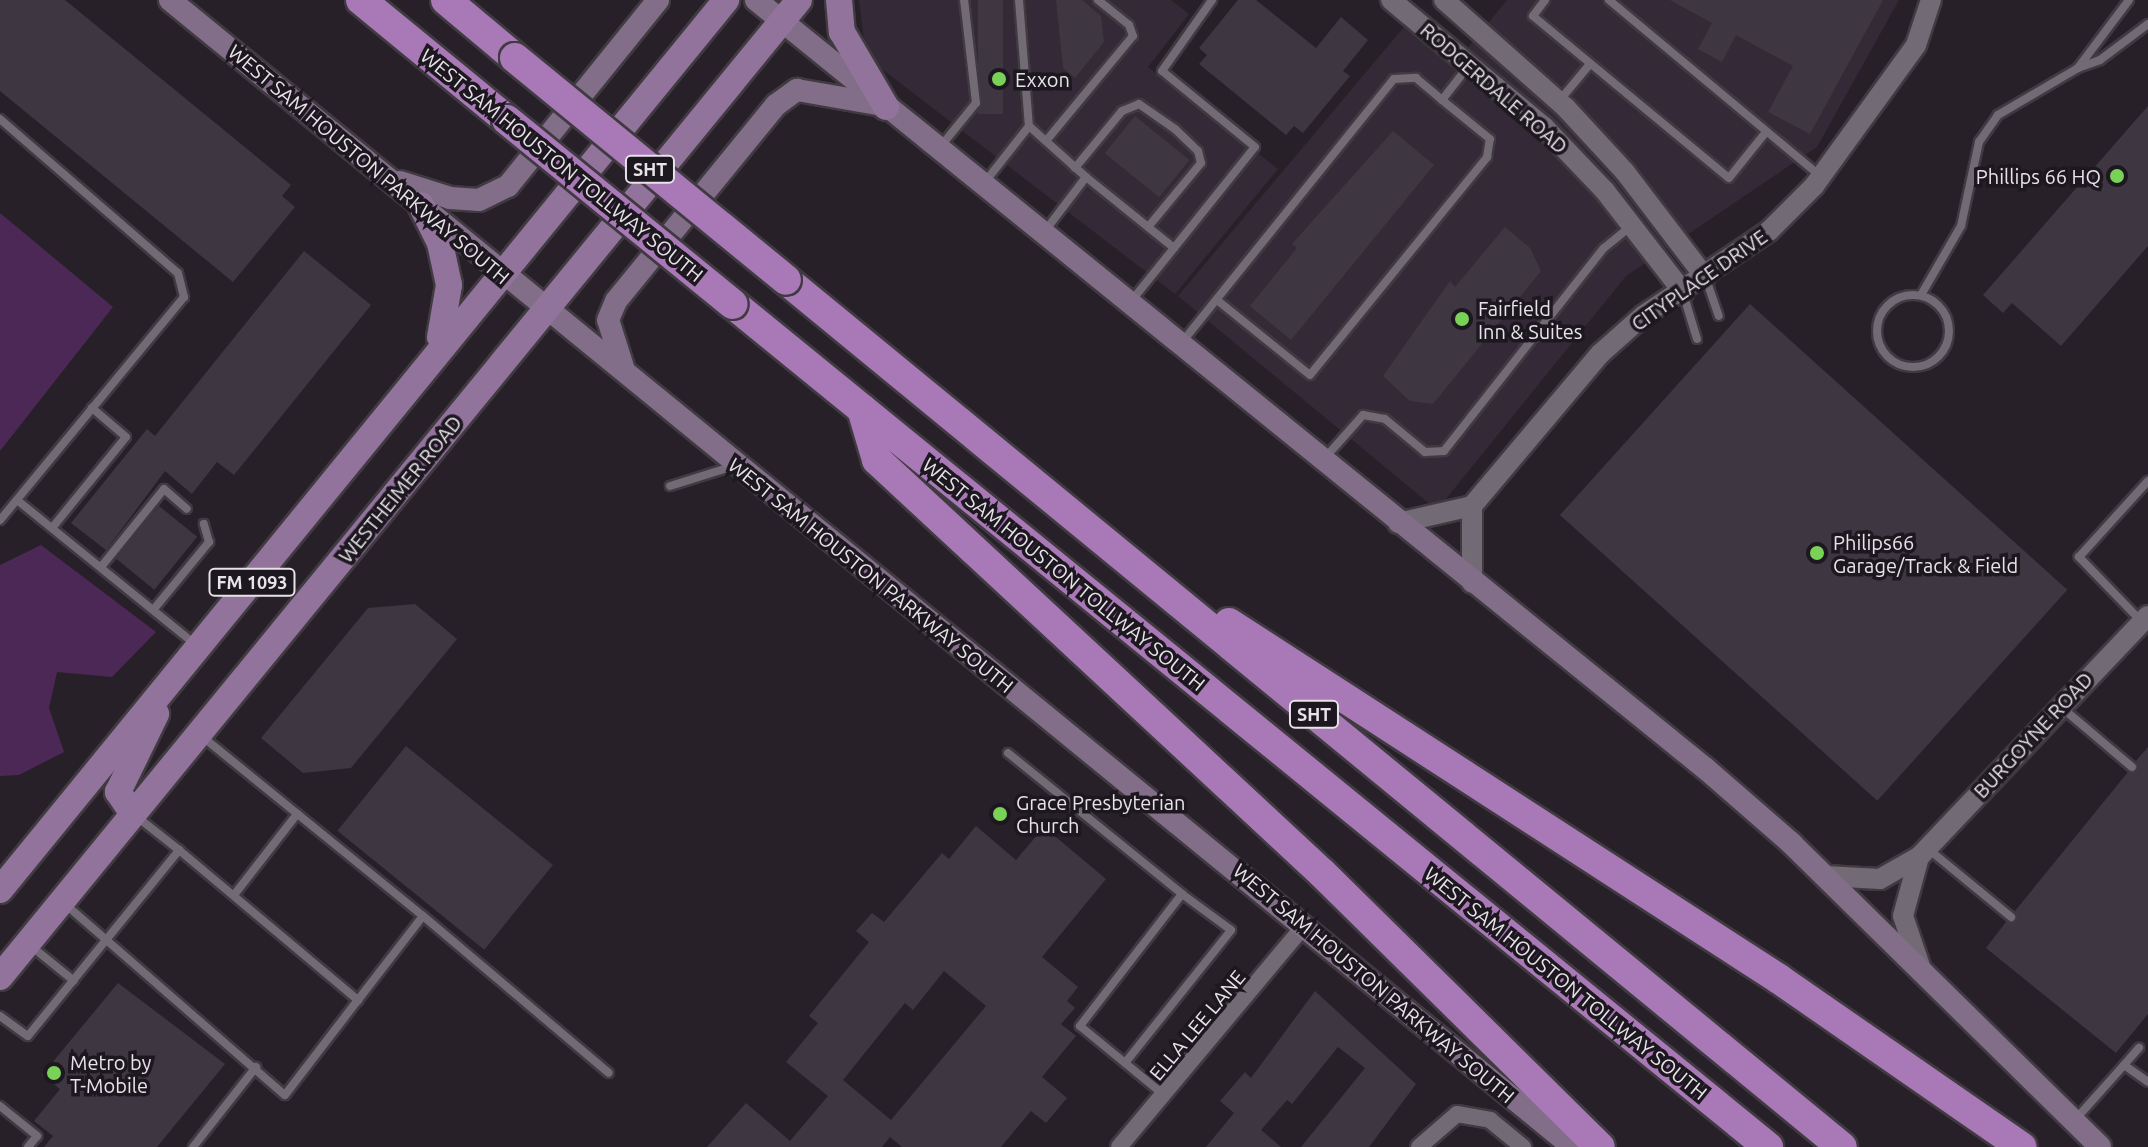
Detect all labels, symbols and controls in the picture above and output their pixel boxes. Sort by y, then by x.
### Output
street label: RODGERDALE ROAD [1416,18,1572,158]
street label: WEST SAM HOUSTON PARKWAY SOUTH [224,39,514,289]
street label: WEST SAM HOUSTON TOLLWAY SOUTH [416,43,708,287]
place label: Exxon [1015,67,1070,91]
marker: Exxon [990,70,1008,88]
road number: SHT [624,155,676,183]
place label: Phillips 66 HQ [1976,164,2101,188]
marker: Phillips 66 HQ [2108,167,2126,185]
street label: CITYPLACE DRIVE [1627,224,1771,336]
place label: Fairfield Inn & Suites [1478,296,1582,343]
marker: Fairfield Inn & Suites [1453,310,1471,328]
street label: WESTHEIMER ROAD [333,411,467,567]
street label: WEST SAM HOUSTON PARKWAY SOUTH [724,452,1018,698]
street label: WEST SAM HOUSTON TOLLWAY SOUTH [918,452,1210,696]
place label: Philips66 Garage/Track & Field [1833,530,2018,577]
marker: Philips66 Garage/Track & Field [1808,544,1826,562]
road number: FM 1093 [208,568,296,596]
street label: BURGOYNE ROAD [1969,667,2097,803]
road number: SHT [1288,700,1340,728]
place label: Grace Presbyterian Church [1016,790,1185,837]
marker: Grace Presbyterian Church [991,805,1009,823]
street label: WEST SAM HOUSTON PARKWAY SOUTH [1229,858,1519,1108]
street label: WEST SAM HOUSTON TOLLWAY SOUTH [1420,861,1712,1105]
street label: ELLA LEE LANE [1144,965,1250,1085]
place label: Metro by T-Mobile [70,1050,151,1097]
marker: Metro by T-Mobile [45,1064,63,1082]

